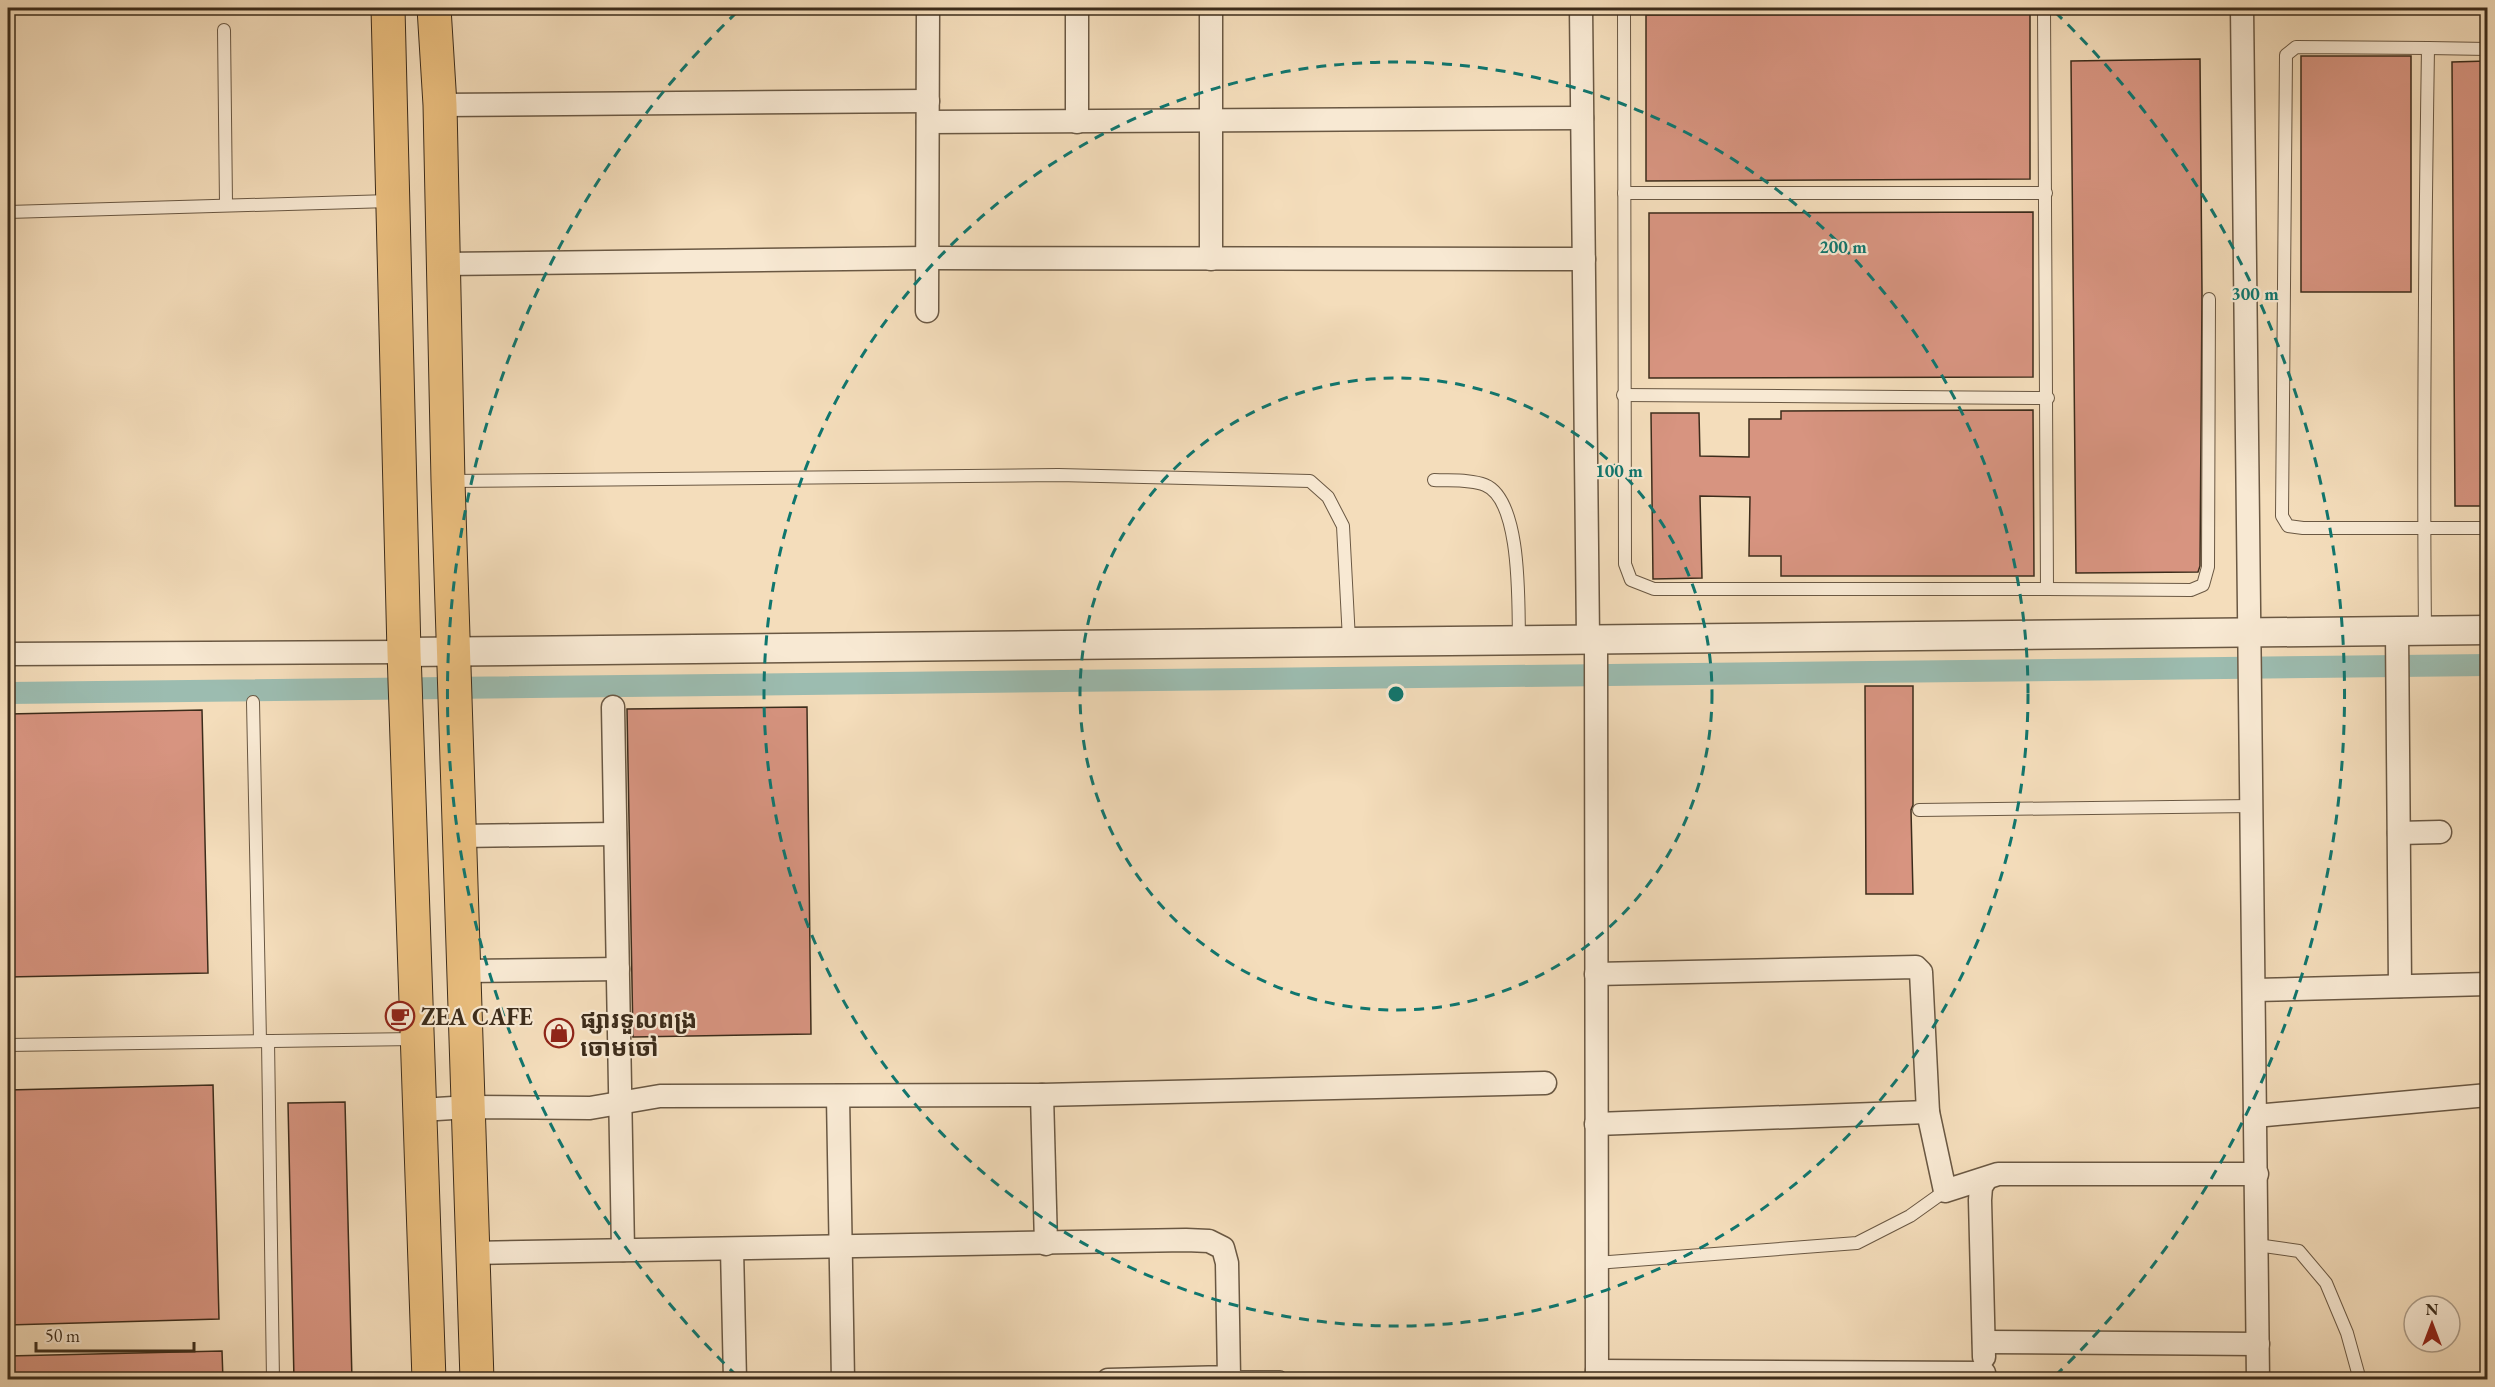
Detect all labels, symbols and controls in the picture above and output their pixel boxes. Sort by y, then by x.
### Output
text: 200 m [1819,235,1867,258]
text: 300 m [2231,282,2279,305]
text: 100 m [1595,459,1643,482]
centre of rings [1386,684,1406,704]
cafe icon: ZEA CAFE [384,1000,416,1032]
place label: ZEA CAFE [421,1001,533,1032]
place label: ផ្សារទួលពង្រ ចោមចៅ [580,1004,697,1063]
shop icon: ផ្សារទួលពង្រ ចោមចៅ [543,1017,575,1049]
north arrow [2402,1294,2462,1354]
text: N [2426,1299,2439,1320]
scale bar [36,1315,194,1353]
text: 50 m [45,1324,80,1347]

